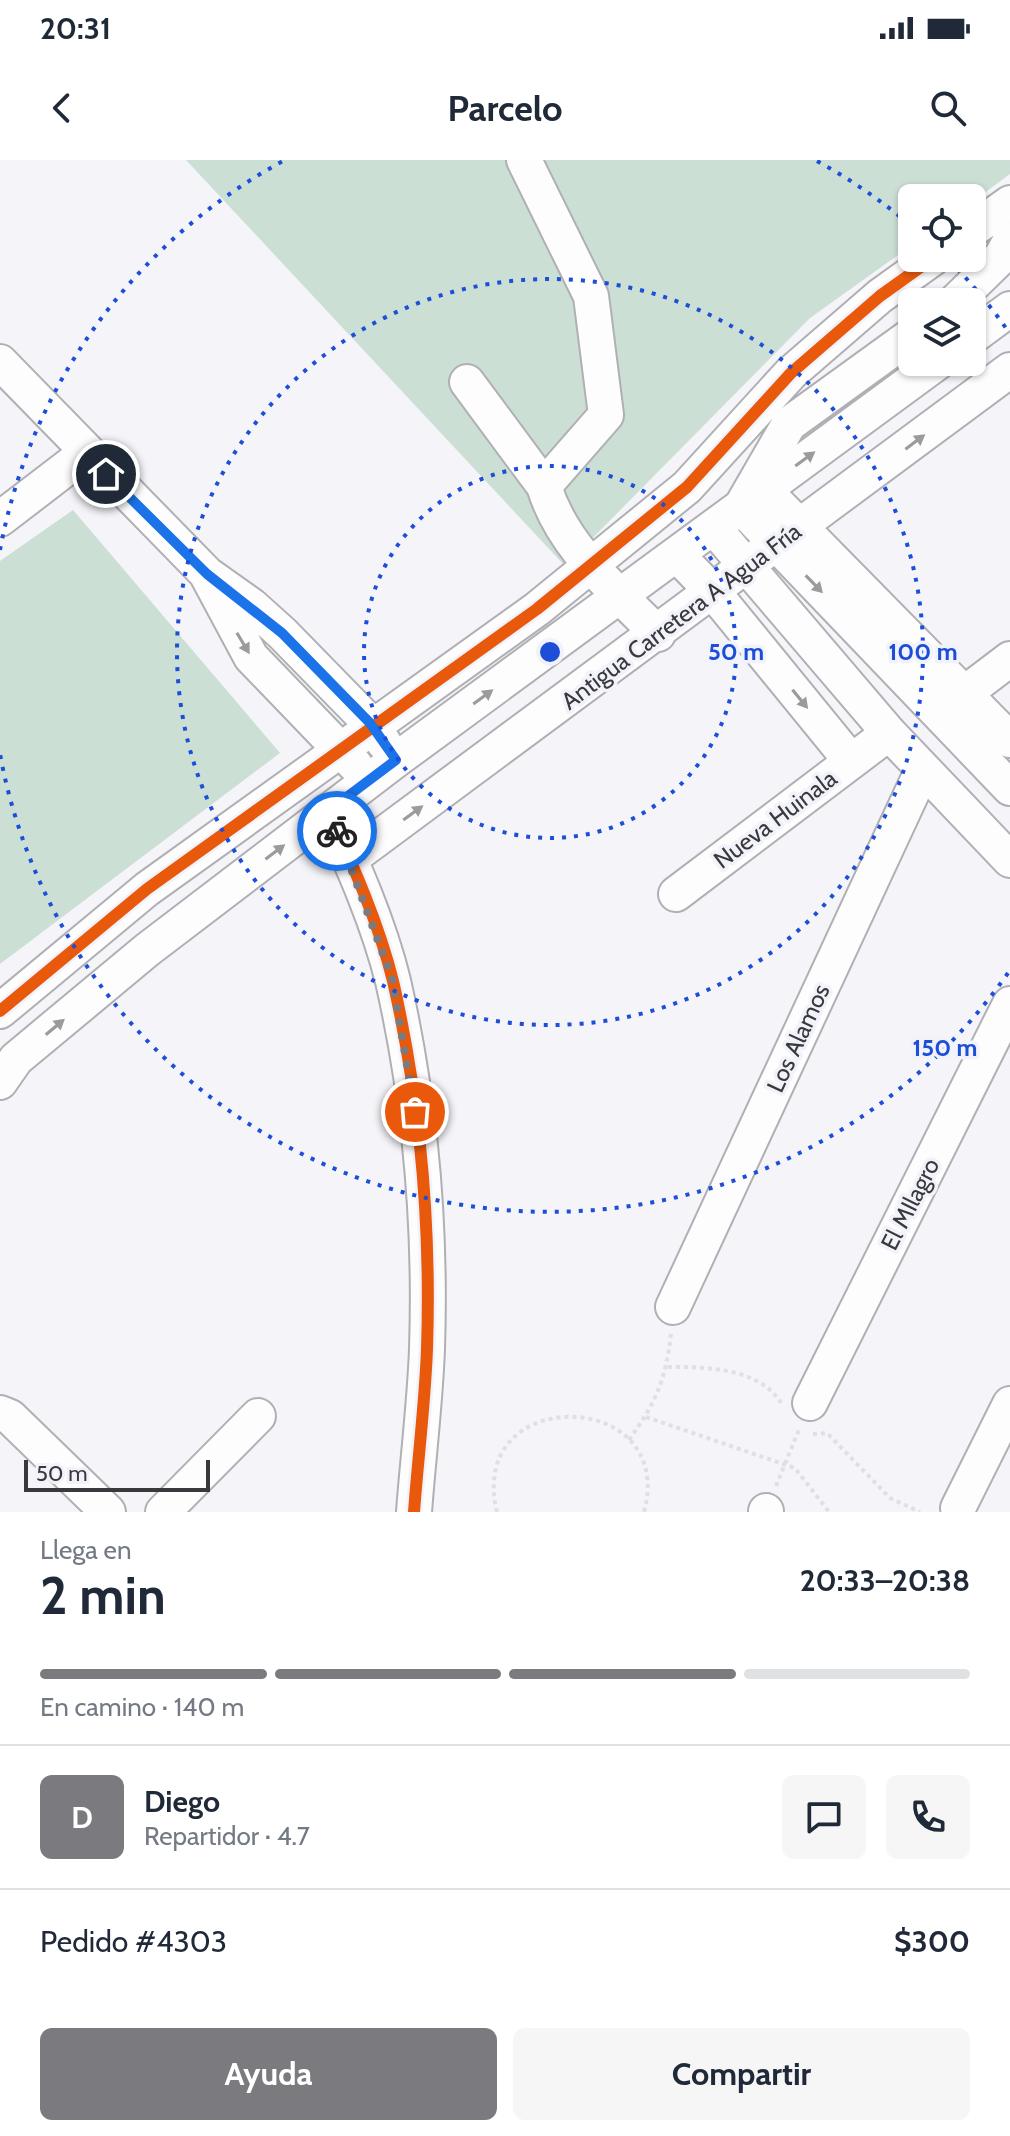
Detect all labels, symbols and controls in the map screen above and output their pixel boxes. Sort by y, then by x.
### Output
text: 20:31 [40,10,111,47]
icon: back [40,86,84,130]
text: Parcelo [447,86,563,130]
icon: search [926,86,970,130]
map controls [898,184,986,376]
button: locate [898,184,986,272]
button: layers [898,288,986,376]
one-way arrow [904,434,925,450]
pin [72,440,140,508]
icon: home [84,452,128,496]
one-way arrow [795,452,816,468]
street label: Antigua Carretera A Agua Fría [555,516,807,716]
one-way arrow [804,574,823,593]
one-way arrow [236,632,250,654]
text: 50 m [708,637,764,666]
text: 100 m [888,637,958,666]
centre of rings [536,638,564,666]
one-way arrow [473,689,494,705]
one-way arrow [791,689,808,709]
street label: Nueva Huinala [708,763,843,875]
courier [297,791,377,871]
one-way arrow [403,806,424,822]
icon: bike [315,809,359,853]
one-way arrow [265,844,285,860]
street label: Los Alamos [760,979,836,1097]
one-way arrow [44,1019,64,1036]
text: 150 m [913,1033,977,1062]
pin [381,1078,449,1146]
icon: bag [393,1090,437,1134]
street label: El MIlagro [875,1153,945,1255]
scale bar [24,1456,210,1492]
text: 50 m [36,1460,88,1487]
text: Llega en [40,1534,131,1566]
text: 20:33–20:38 [800,1562,970,1599]
text: 2 min [40,1564,166,1627]
text: En camino · 140 m [40,1691,244,1723]
button: chat [782,1775,866,1859]
button: phone [886,1775,970,1859]
text: Diego [144,1783,220,1820]
text: D [71,1799,93,1836]
text: Repartidor · 4.7 [144,1820,310,1852]
text: Pedido #4303 [40,1923,227,1960]
text: $300 [894,1923,970,1960]
button: Ayuda [40,2028,497,2120]
button: Compartir [513,2028,970,2120]

